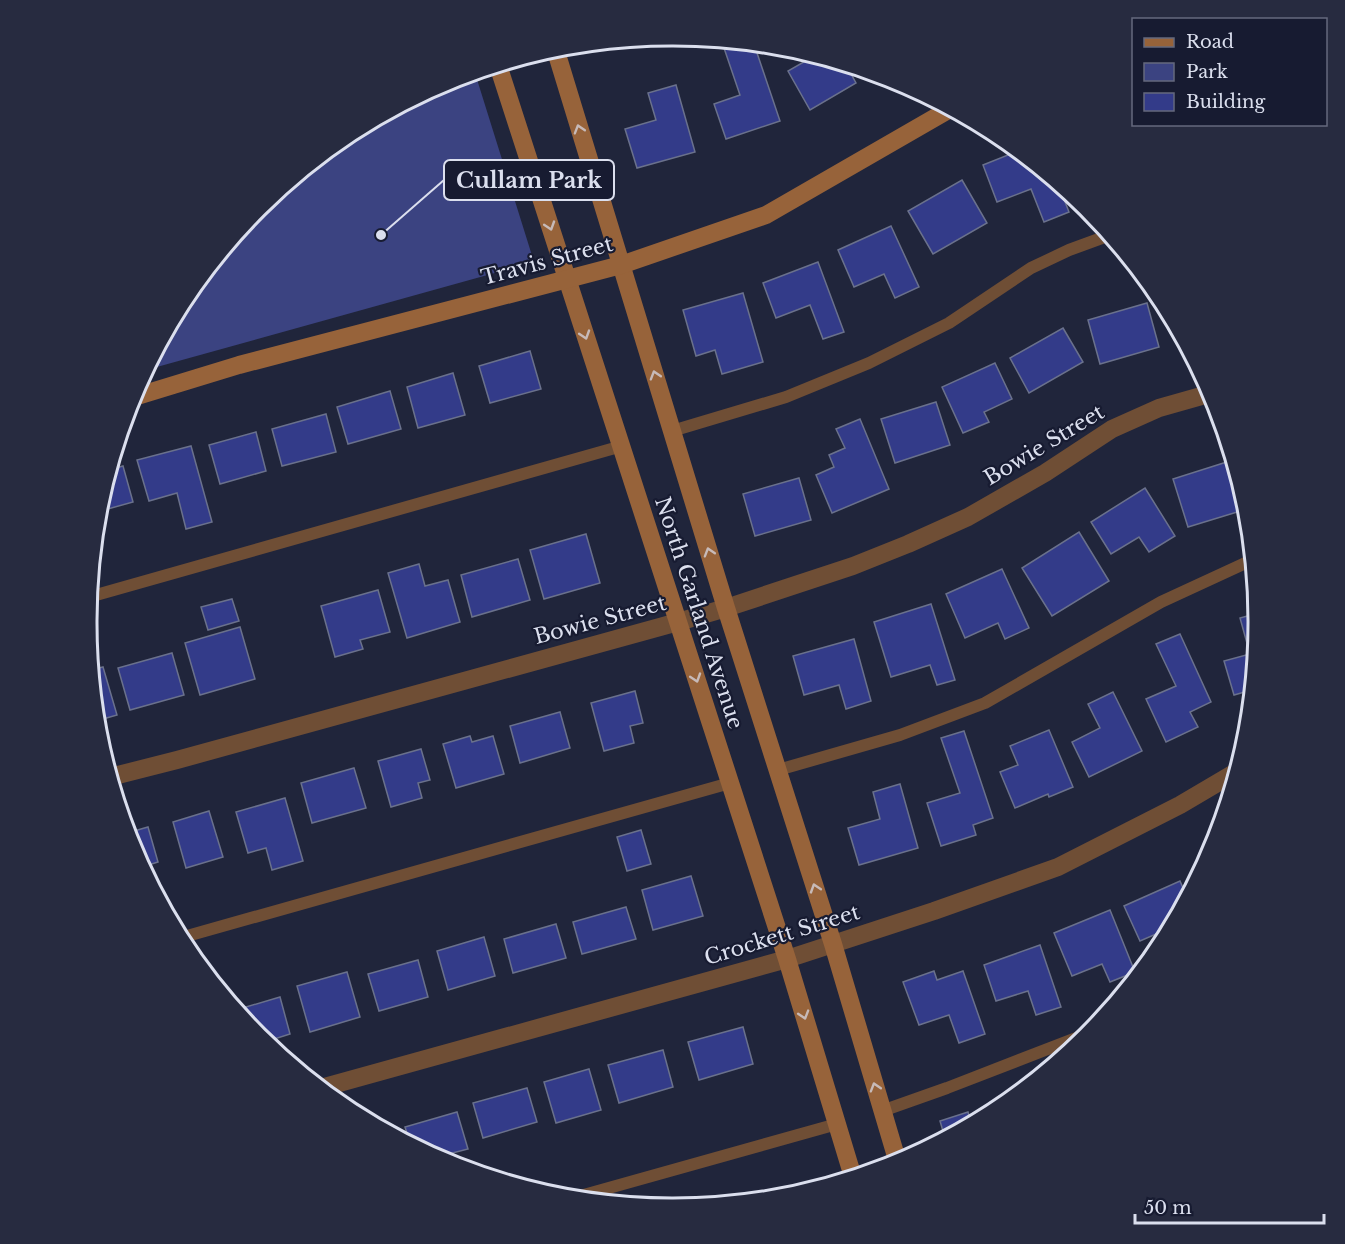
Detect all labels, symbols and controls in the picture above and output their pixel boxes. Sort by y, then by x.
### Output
legend [1132,18,1327,126]
text: Road [1186,31,1234,53]
text: Park [1186,61,1228,83]
text: Building [1186,91,1265,113]
one-way arrow [574,124,586,135]
callout: Cullam Park [444,160,614,200]
text: Cullam Park [456,167,602,194]
one-way arrow [543,220,555,231]
street label: Travis Street [478,231,616,291]
one-way arrow [578,329,591,340]
one-way arrow [650,371,662,381]
street label: Bowie Street [979,399,1109,491]
street label: North Garland Avenue [649,494,749,732]
one-way arrow [704,547,716,558]
street label: Bowie Street [531,590,669,650]
one-way arrow [689,672,702,683]
one-way arrow [810,883,822,894]
street label: Crockett Street [701,899,863,971]
one-way arrow [797,1009,809,1020]
one-way arrow [870,1082,882,1093]
scale bar [1135,1187,1324,1225]
text: 50 m [1144,1197,1192,1219]

